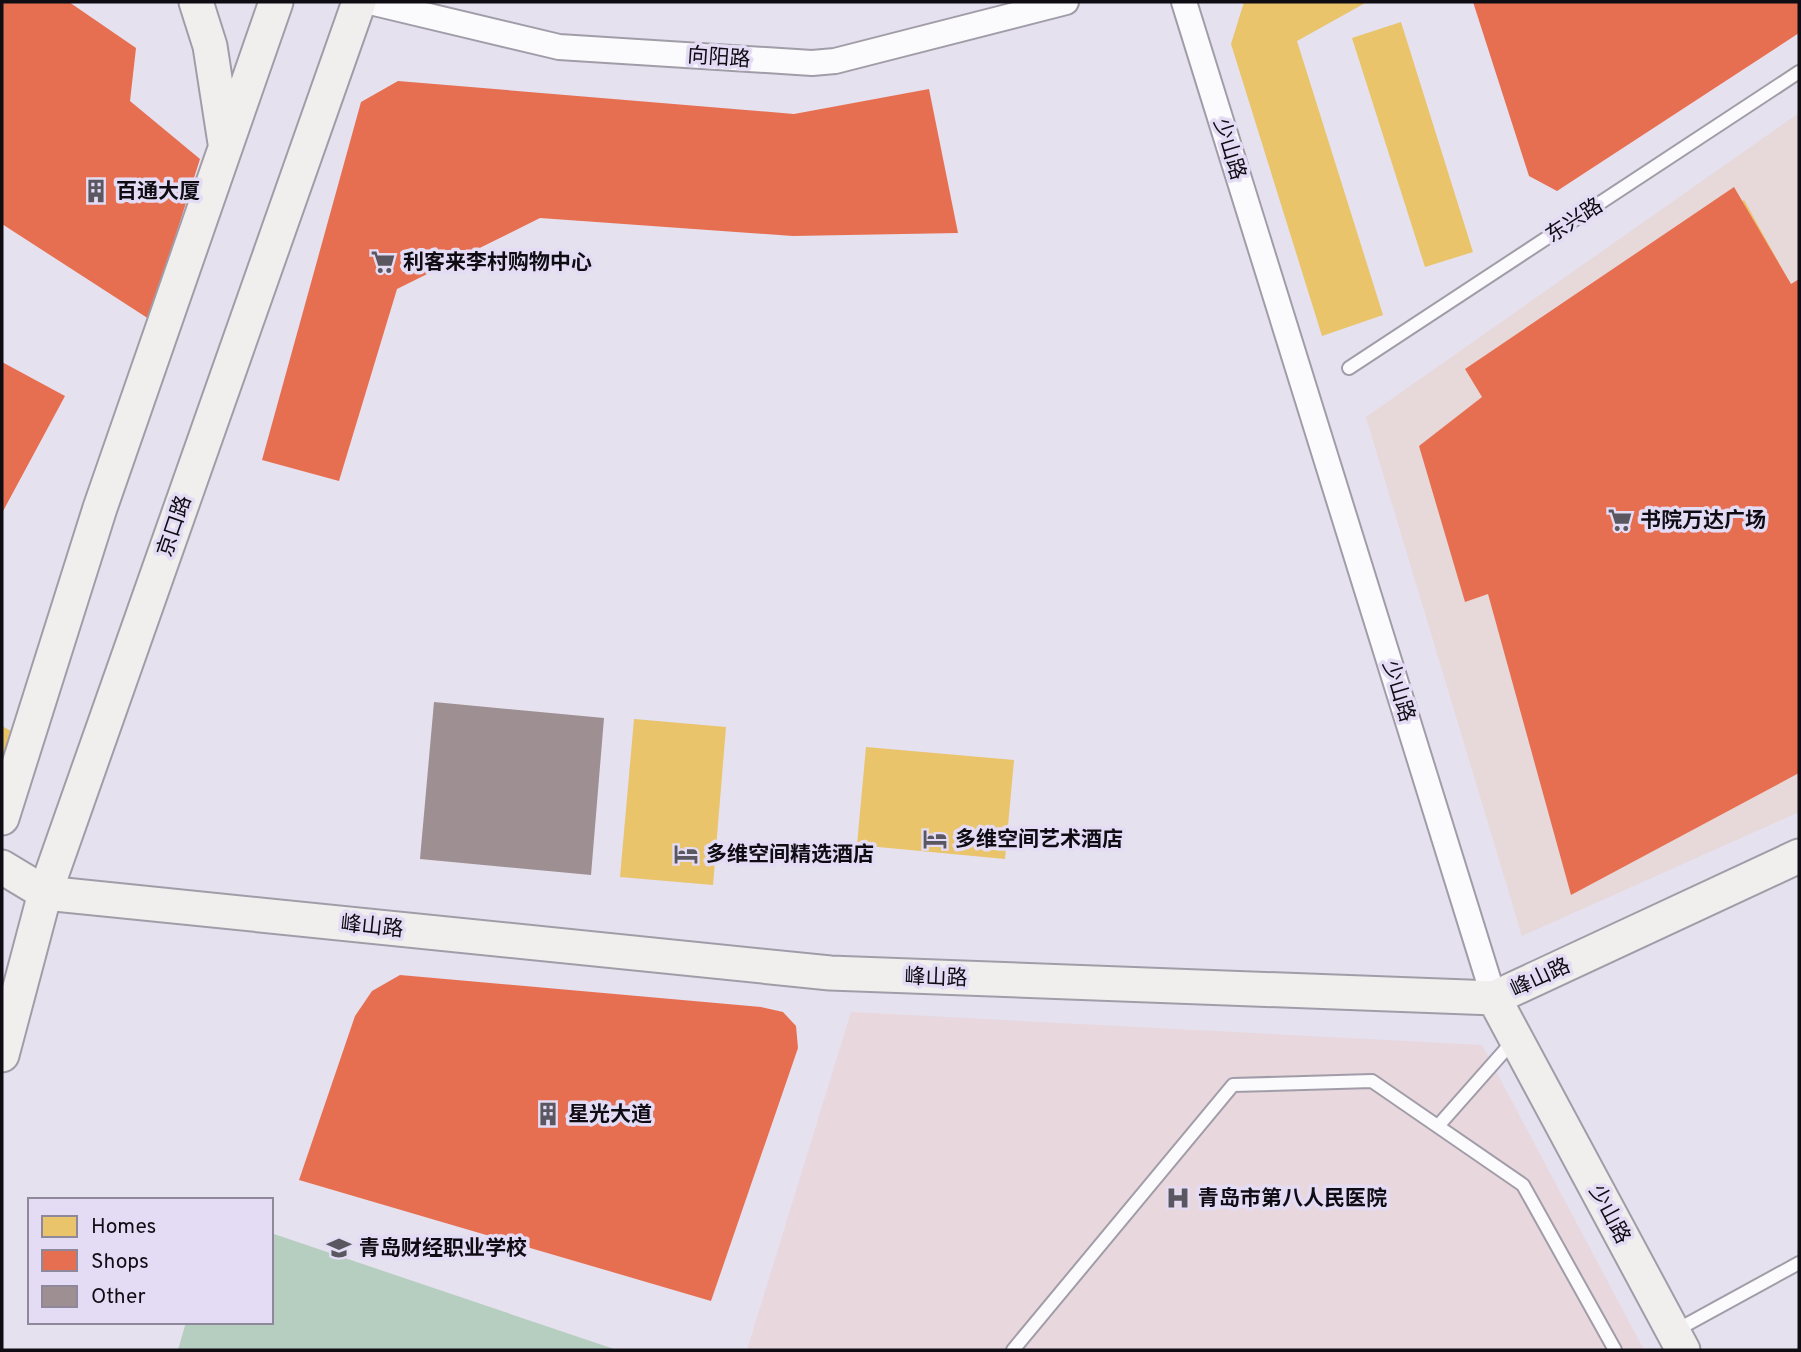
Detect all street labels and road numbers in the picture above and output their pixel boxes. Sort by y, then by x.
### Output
street label: 向阳路 [687,43,751,74]
street label: 少山路 [1206,115,1251,184]
street label: 东兴路 [1541,193,1609,250]
street label: 京口路 [152,492,198,561]
street label: 少山路 [1375,657,1420,726]
street label: 峰山路 [339,911,405,944]
street label: 峰山路 [1506,953,1575,1004]
street label: 峰山路 [904,964,968,993]
street label: 少山路 [1582,1181,1635,1249]

